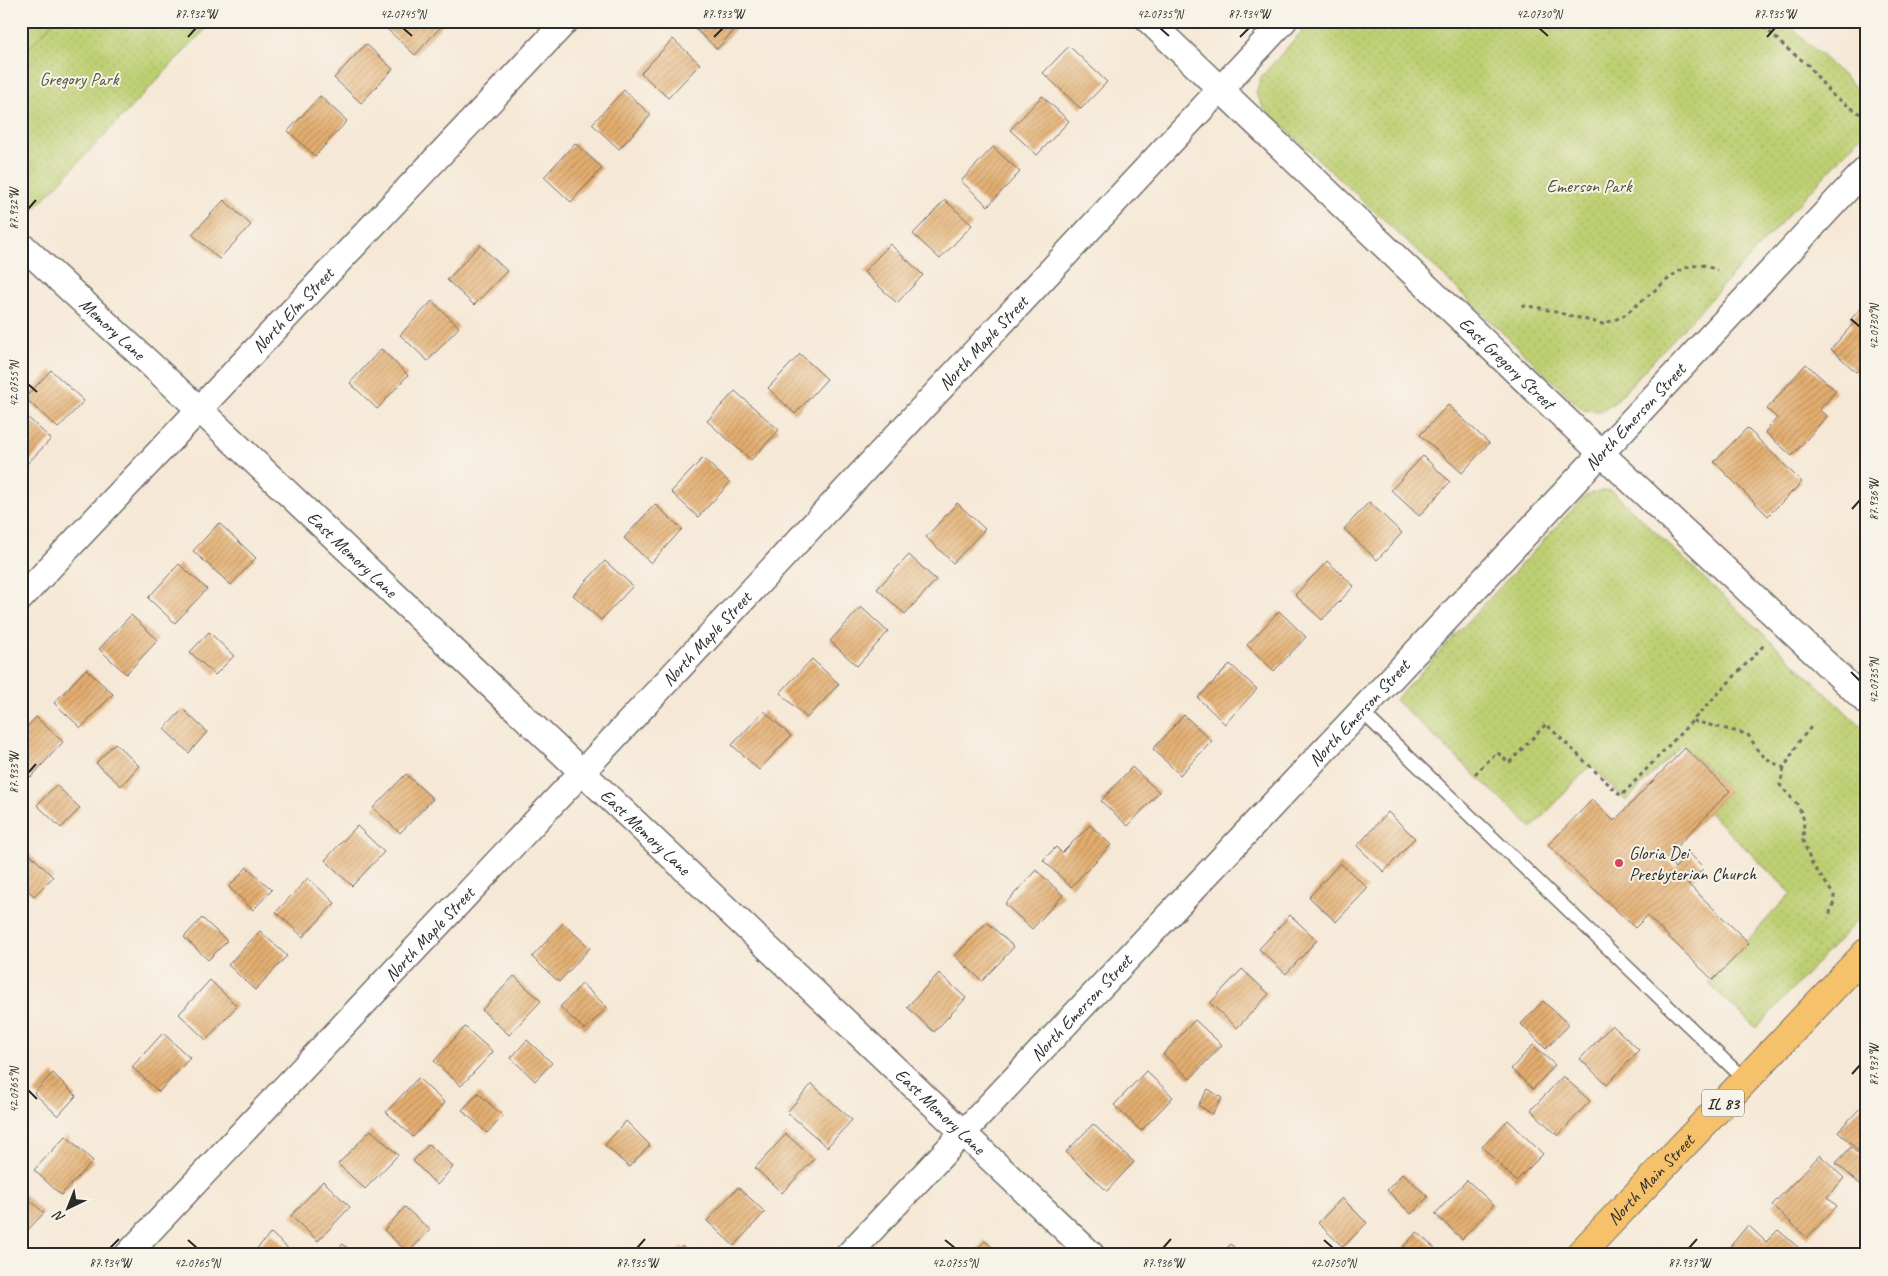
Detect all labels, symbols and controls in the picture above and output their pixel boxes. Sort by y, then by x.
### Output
text: 87.932°W [175,6,219,22]
text: 42.0745°N [380,6,427,22]
text: 87.933°W [702,6,746,22]
text: 42.0735°N [1137,6,1184,22]
text: 87.934°W [1228,6,1272,22]
text: 42.0730°N [1516,6,1563,22]
text: 87.935°W [1754,6,1798,22]
park label: Gregory Park [40,68,120,90]
park label: Emerson Park [1547,175,1633,197]
text: 87.932°W [6,186,22,230]
street label: North Elm Street [247,261,340,357]
street label: North Maple Street [934,290,1034,395]
street label: Memory Lane [75,293,150,365]
text: 42.0730°N [1866,303,1882,350]
street label: East Gregory Street [1454,312,1561,416]
street label: North Emerson Street [1580,357,1692,475]
text: 42.0755°N [6,360,22,407]
text: 87.936°W [1866,477,1882,521]
street label: East Memory Lane [303,506,402,603]
street label: North Maple Street [657,586,757,690]
street label: North Emerson Street [1304,654,1416,771]
text: 42.0735°N [1866,657,1882,704]
text: 87.933°W [6,750,22,794]
street label: East Memory Lane [596,784,696,880]
place label: Gloria Dei Presbyterian Church [1629,842,1757,885]
marker: Gloria Dei Presbyterian Church [1613,857,1625,869]
street label: North Maple Street [380,881,480,986]
street label: North Emerson Street [1026,948,1138,1065]
text: 87.937°W [1866,1042,1882,1086]
street label: East Memory Lane [891,1063,991,1160]
text: 42.0765°N [6,1066,22,1113]
road number: IL 83 [1702,1090,1744,1116]
street label: North Main Street [1602,1128,1700,1229]
north arrow [42,1184,92,1234]
text: N [49,1206,68,1226]
text: 87.934°W [89,1255,133,1271]
text: 42.0765°N [174,1255,221,1271]
text: 87.935°W [616,1255,660,1271]
text: 42.0755°N [932,1255,979,1271]
text: 87.936°W [1142,1255,1186,1271]
text: 42.0750°N [1310,1255,1357,1271]
text: 87.937°W [1668,1255,1712,1271]

